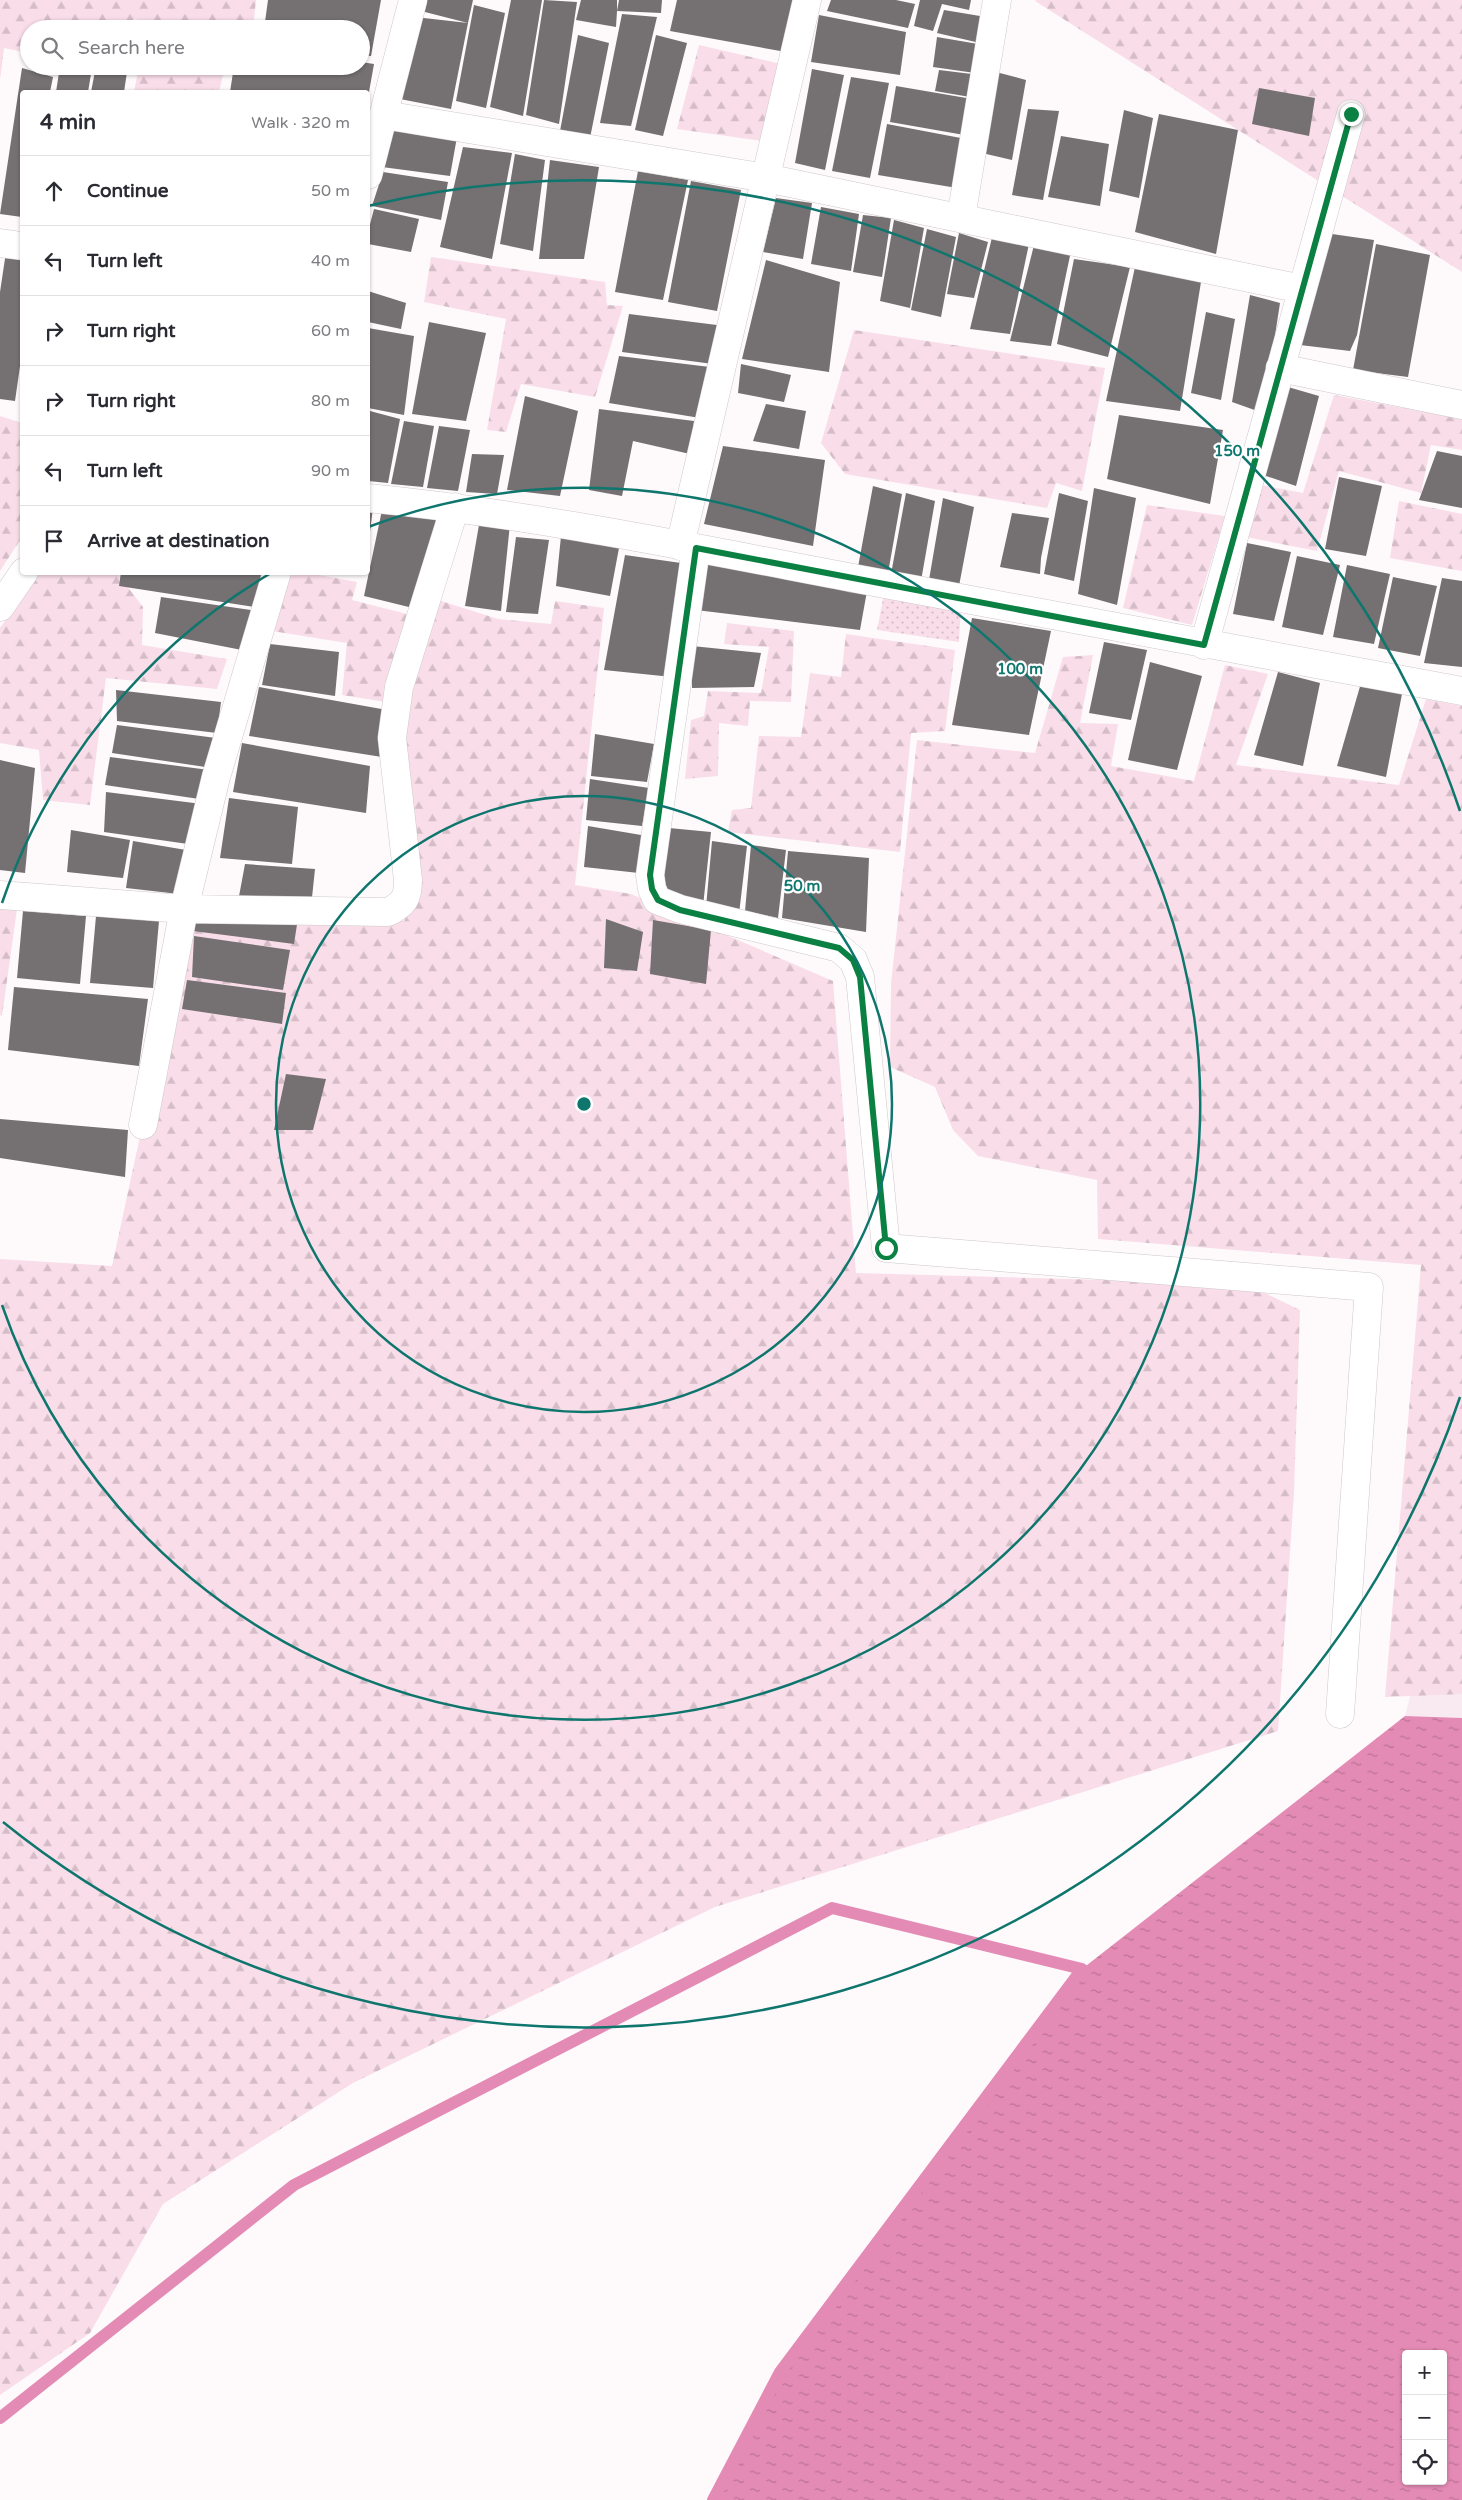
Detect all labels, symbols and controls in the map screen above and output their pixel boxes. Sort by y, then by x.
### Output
search box [20,20,370,75]
icon: search [38,34,66,62]
text: Search here [78,37,185,59]
route end [1340,103,1363,126]
text: 4 min [40,110,96,135]
text: Walk · 320 m [251,113,350,133]
icon: ahead [40,177,68,205]
text: Continue [87,180,169,202]
text: 50 m [311,181,350,201]
icon: left [40,247,68,275]
text: Turn left [87,250,163,272]
text: 40 m [311,251,350,271]
icon: right [40,317,68,345]
text: Turn right [87,320,175,342]
text: 60 m [311,321,350,341]
icon: right [40,387,68,415]
text: Turn right [87,390,175,412]
text: 80 m [311,391,350,411]
text: 150 m [1214,442,1260,460]
icon: left [40,457,68,485]
text: Turn left [87,460,163,482]
text: 90 m [311,461,350,481]
icon: arrive [40,527,68,555]
text: Arrive at destination [87,530,270,552]
text: 100 m [997,660,1043,678]
text: 50 m [784,877,820,895]
centre of rings [575,1095,593,1113]
route start [875,1237,898,1260]
map controls [1402,2350,1447,2485]
button: + [1402,2350,1447,2395]
button: − [1402,2395,1447,2440]
button: locate [1402,2440,1447,2485]

